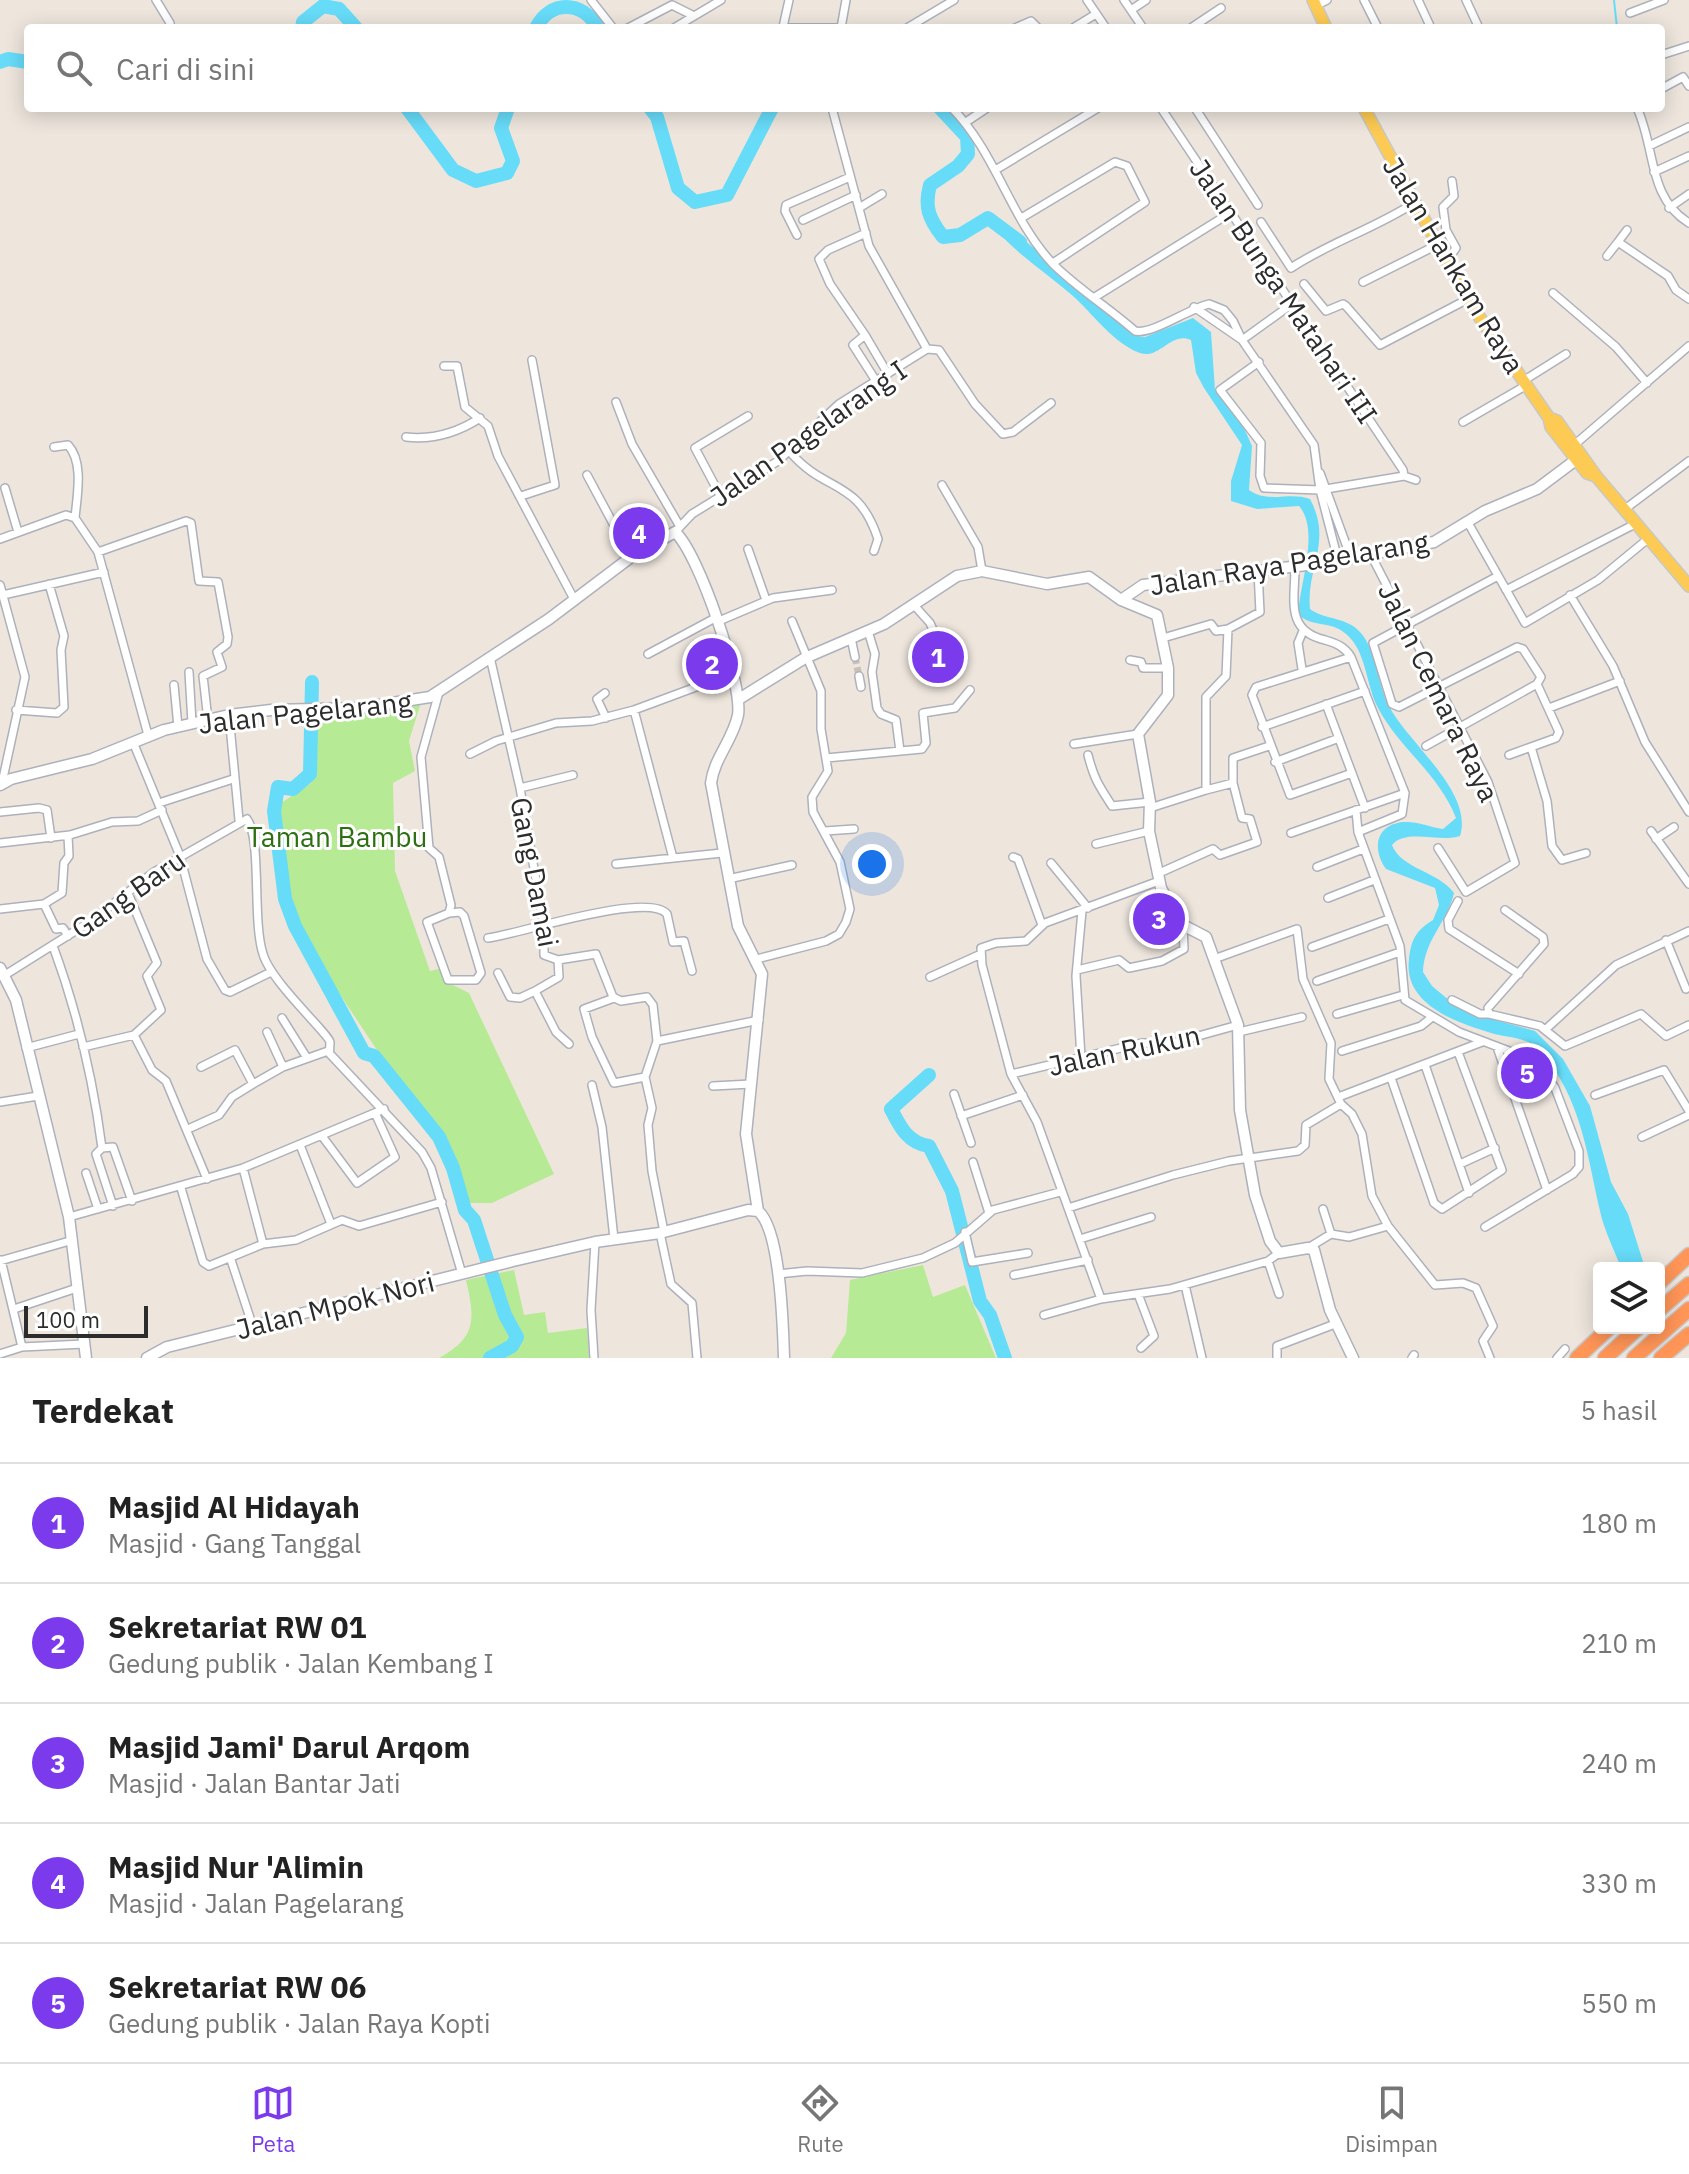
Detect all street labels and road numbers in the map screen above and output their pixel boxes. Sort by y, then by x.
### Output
street label: Jalan Hankam Raya [1375,150,1533,380]
street label: Jalan Bunga Matahari III [1182,152,1386,430]
street label: Jalan Pagelarang I [702,351,914,515]
street label: Jalan Raya Pagelarang [1147,523,1431,603]
street label: Jalan Cemara Raya [1370,576,1508,808]
street label: Jalan Pagelarang [196,682,414,742]
street label: Gang Damai [502,794,568,950]
street label: Gang Baru [64,841,192,947]
street label: Jalan Rukun [1045,1016,1203,1084]
street label: Jalan Mpok Nori [232,1262,438,1348]

